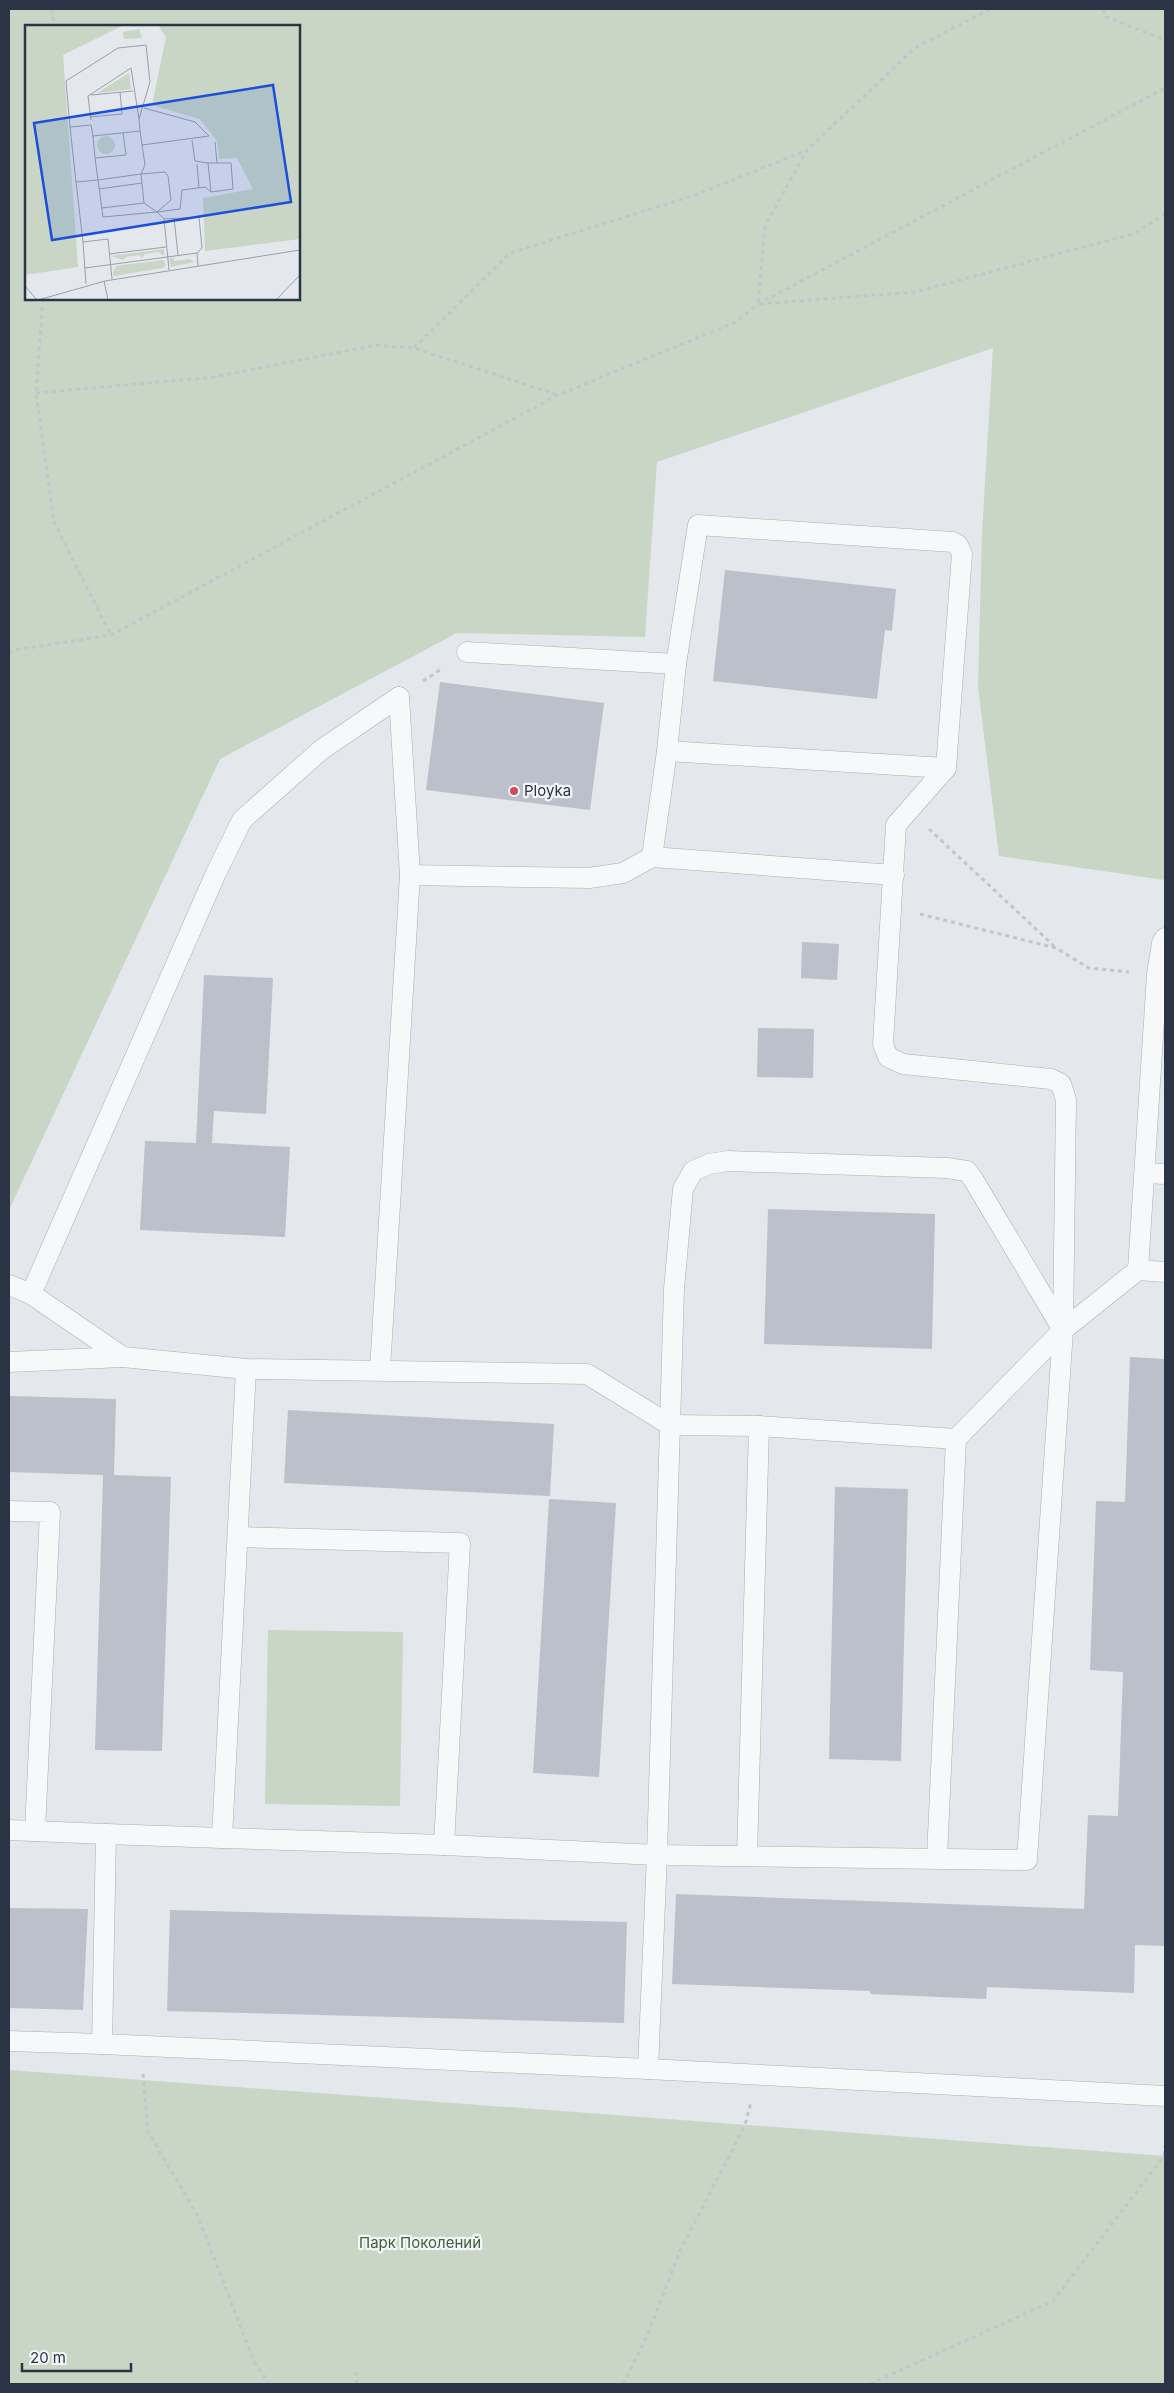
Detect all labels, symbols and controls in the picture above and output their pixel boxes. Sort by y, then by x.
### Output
inset map [25,25,300,300]
place label: Ployka [524,781,571,800]
marker: Ployka [508,785,520,797]
park label: Парк Поколений [359,2233,481,2252]
scale bar [22,2340,131,2372]
text: 20 m [30,2348,66,2367]

